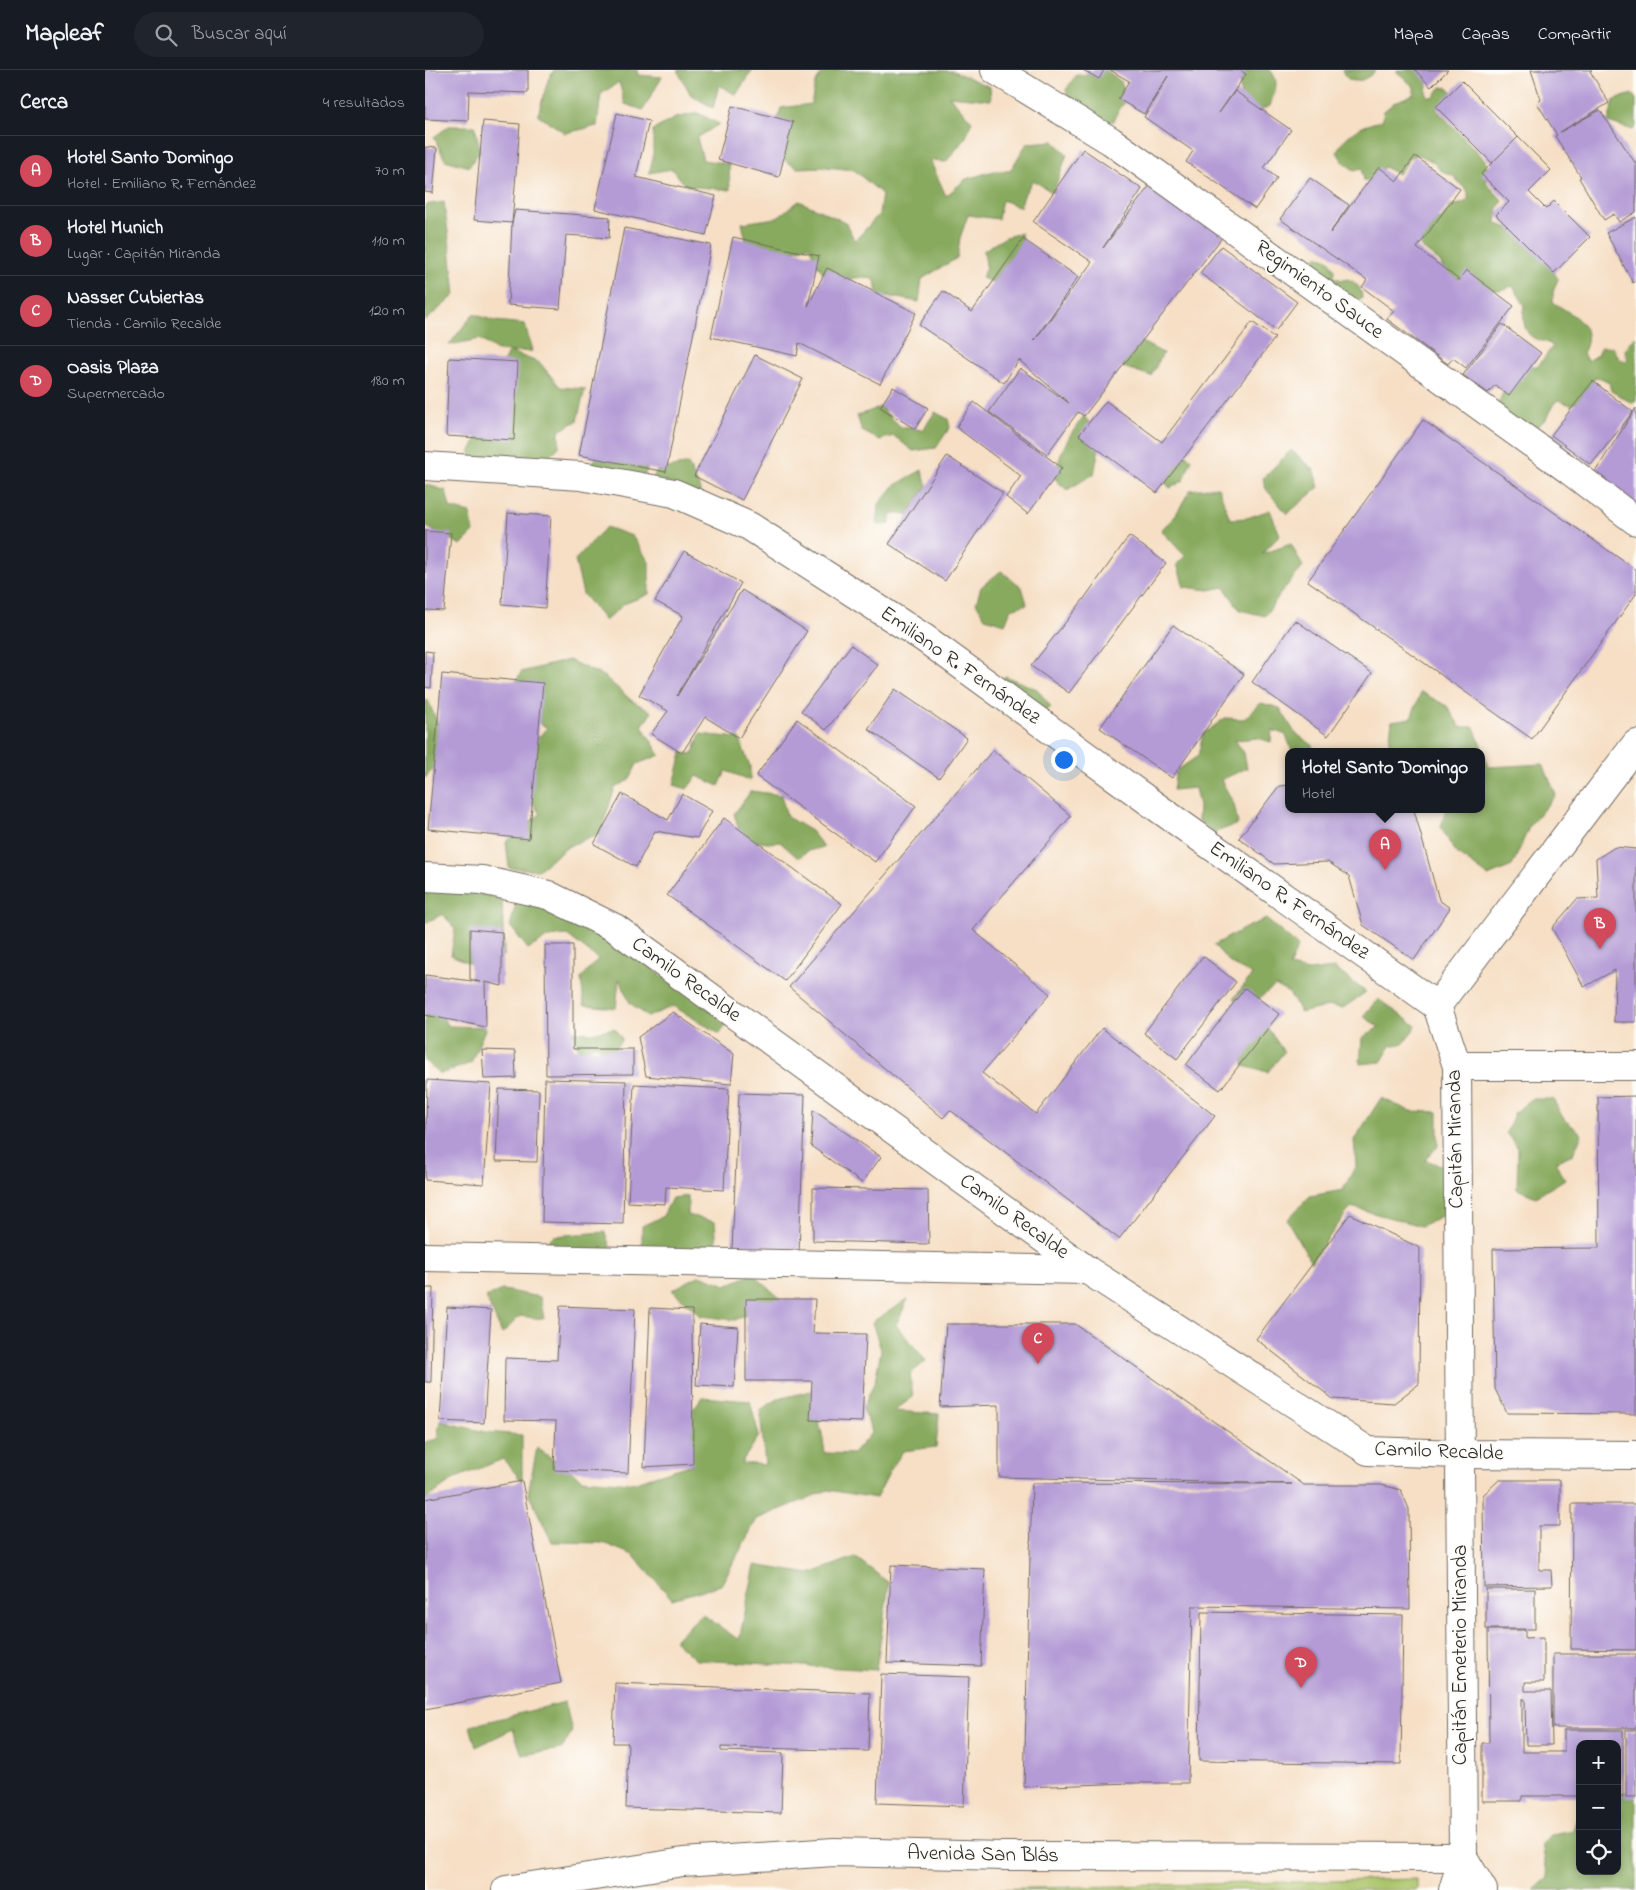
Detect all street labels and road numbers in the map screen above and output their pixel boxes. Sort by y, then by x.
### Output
street label: Regimiento Sauce [1247,233,1390,349]
street label: Emiliano R. Fernández [874,599,1047,733]
street label: Emiliano R. Fernández [1203,834,1376,968]
street label: Camilo Recalde [625,930,747,1030]
street label: Capitán Miranda [1440,1069,1472,1209]
street label: Camilo Recalde [953,1167,1075,1267]
street label: Camilo Recalde [1374,1435,1505,1469]
street label: Capitán Emeterio Miranda [1446,1545,1476,1765]
street label: Avenida San Blás [907,1839,1059,1871]

